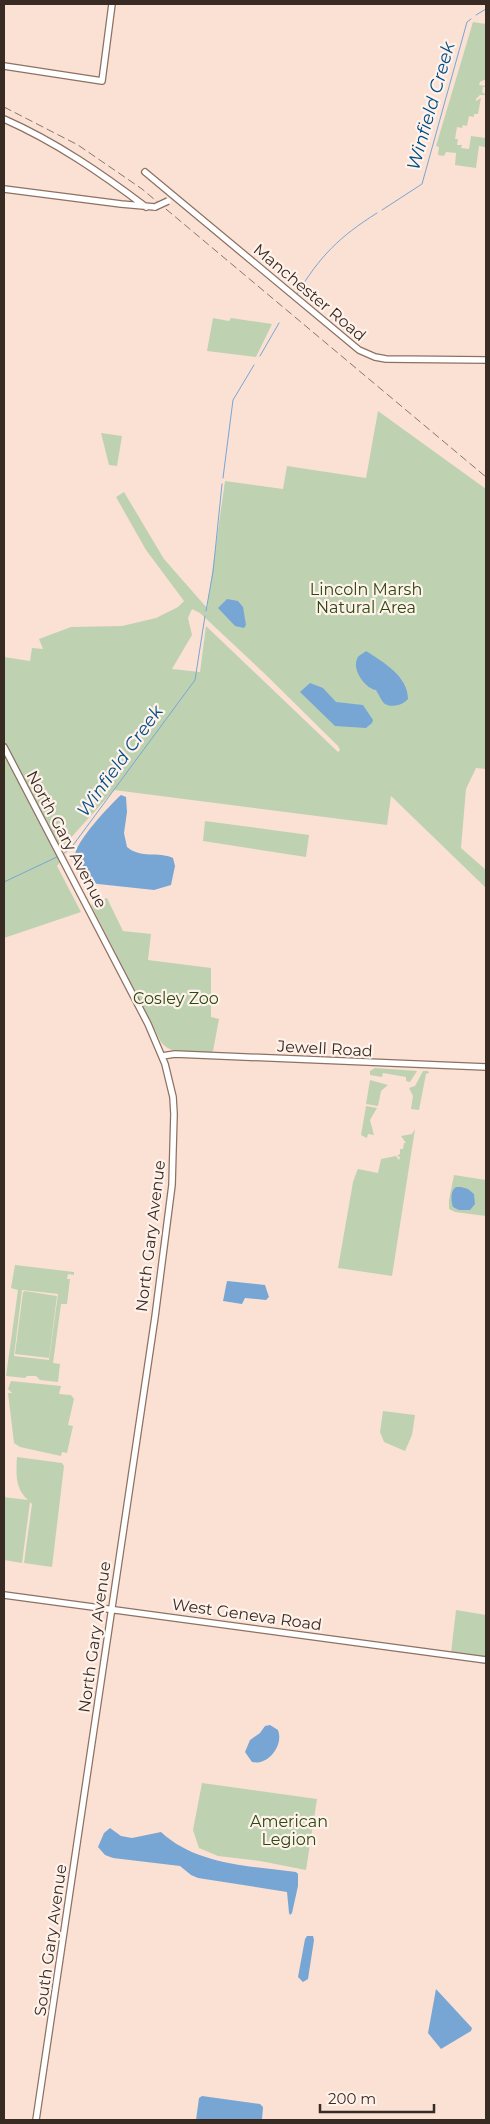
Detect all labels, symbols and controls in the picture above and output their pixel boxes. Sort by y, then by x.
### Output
water label: Winfield Creek [402,38,460,173]
street label: Manchester Road [250,240,370,345]
park label: Lincoln Marsh Natural Area [310,580,422,617]
water label: Winfield Creek [72,700,169,821]
street label: North Gary Avenue [22,767,111,911]
park label: Cosley Zoo [133,989,219,1008]
street label: Jewell Road [276,1036,373,1060]
street label: North Gary Avenue [132,1159,169,1313]
street label: North Gary Avenue [74,1560,115,1714]
street label: West Geneva Road [171,1595,323,1634]
park label: American Legion [250,1812,328,1849]
street label: South Gary Avenue [30,1863,71,2017]
scale bar [320,2082,434,2114]
text: 200 m [328,2089,376,2108]

